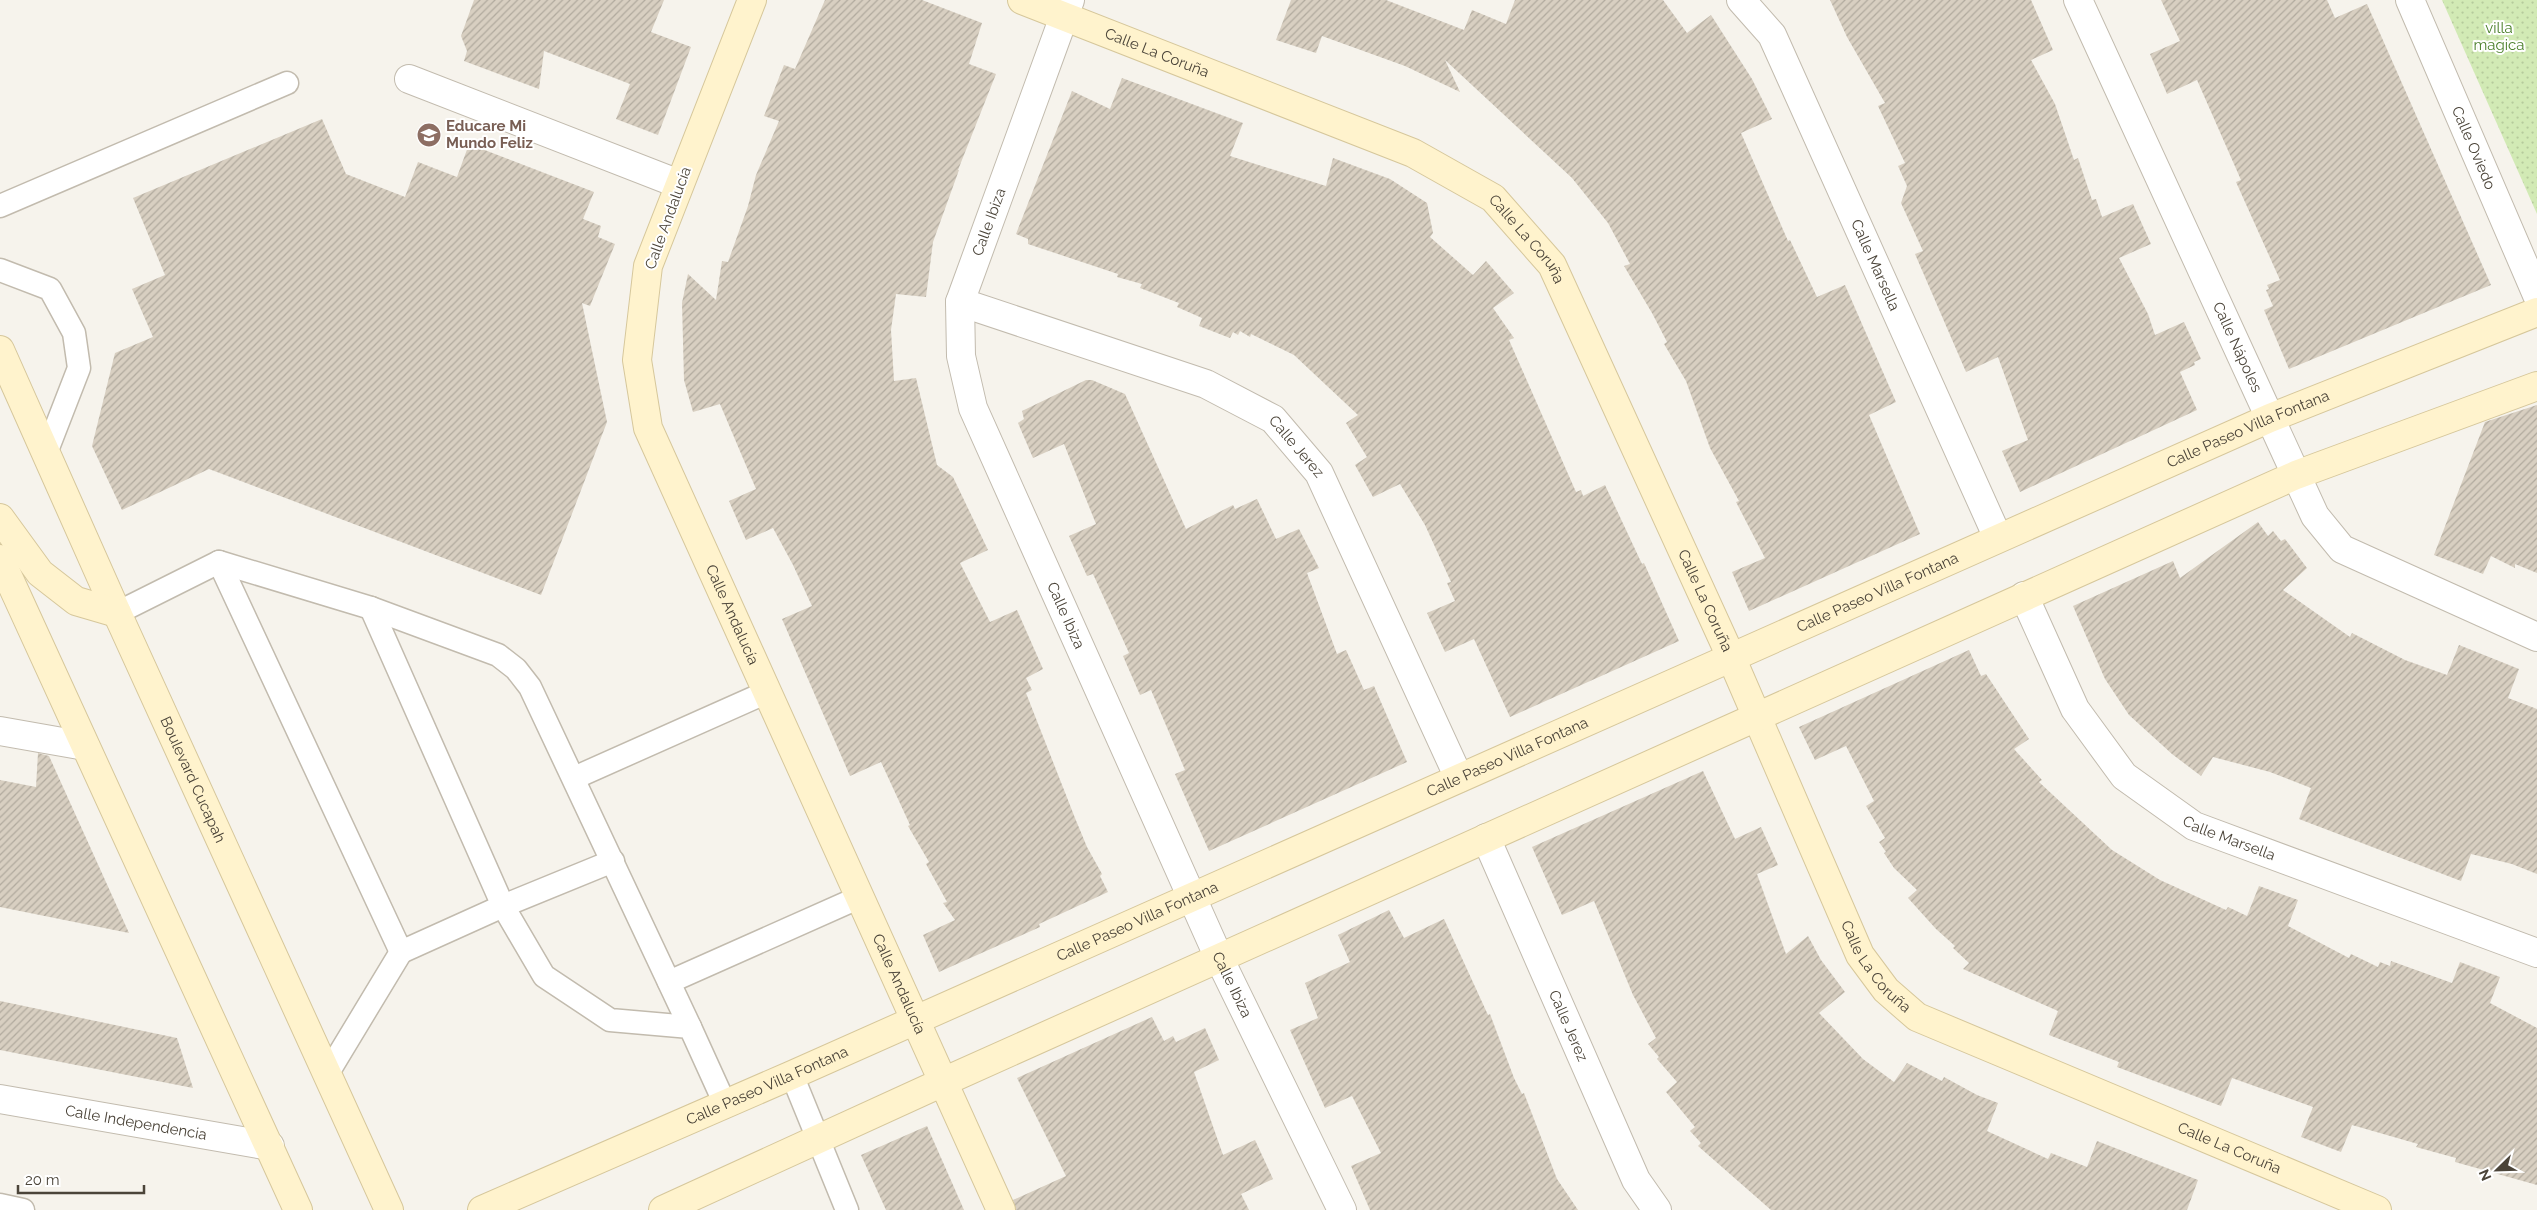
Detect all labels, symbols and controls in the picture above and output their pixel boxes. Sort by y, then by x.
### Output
park label: villa magica [2474,19,2524,54]
street label: Calle La Coruña [1102,24,1212,81]
street label: Calle Oviedo [2448,103,2500,192]
place label: Educare Mi Mundo Feliz [446,117,533,152]
school or university icon: Educare Mi Mundo Feliz [416,122,442,148]
street label: Calle Andalucía [641,164,695,272]
street label: Calle Ibiza [968,186,1010,258]
street label: Calle La Coruña [1485,191,1568,286]
street label: Calle Marsella [1847,217,1904,314]
street label: Calle Nápoles [2209,299,2266,395]
street label: Calle Paseo Villa Fontana [2164,386,2332,472]
street label: Calle Jerez [1265,412,1328,481]
street label: Calle La Coruña [1674,547,1736,655]
street label: Calle Paseo Villa Fontana [1794,549,1961,636]
street label: Calle Andalucía [702,562,763,668]
street label: Calle Ibiza [1043,579,1089,652]
street label: Calle Paseo Villa Fontana [1424,713,1591,801]
street label: Boulevard Cucapah [156,714,229,846]
street label: Calle Marsella [2179,812,2278,864]
street label: Calle Paseo Villa Fontana [1054,878,1221,965]
street label: Calle La Coruña [1837,918,1915,1017]
street label: Calle Andalucía [868,931,929,1037]
street label: Calle Ibiza [1208,949,1256,1021]
street label: Calle Jerez [1545,987,1592,1064]
street label: Calle Paseo Villa Fontana [683,1042,851,1129]
street label: Calle Independencia [64,1102,208,1144]
street label: Calle La Coruña [2175,1118,2284,1178]
north arrow [2472,1145,2522,1195]
scale bar [18,1162,144,1194]
text: N [2476,1167,2494,1183]
text: 20 m [25,1171,60,1189]

